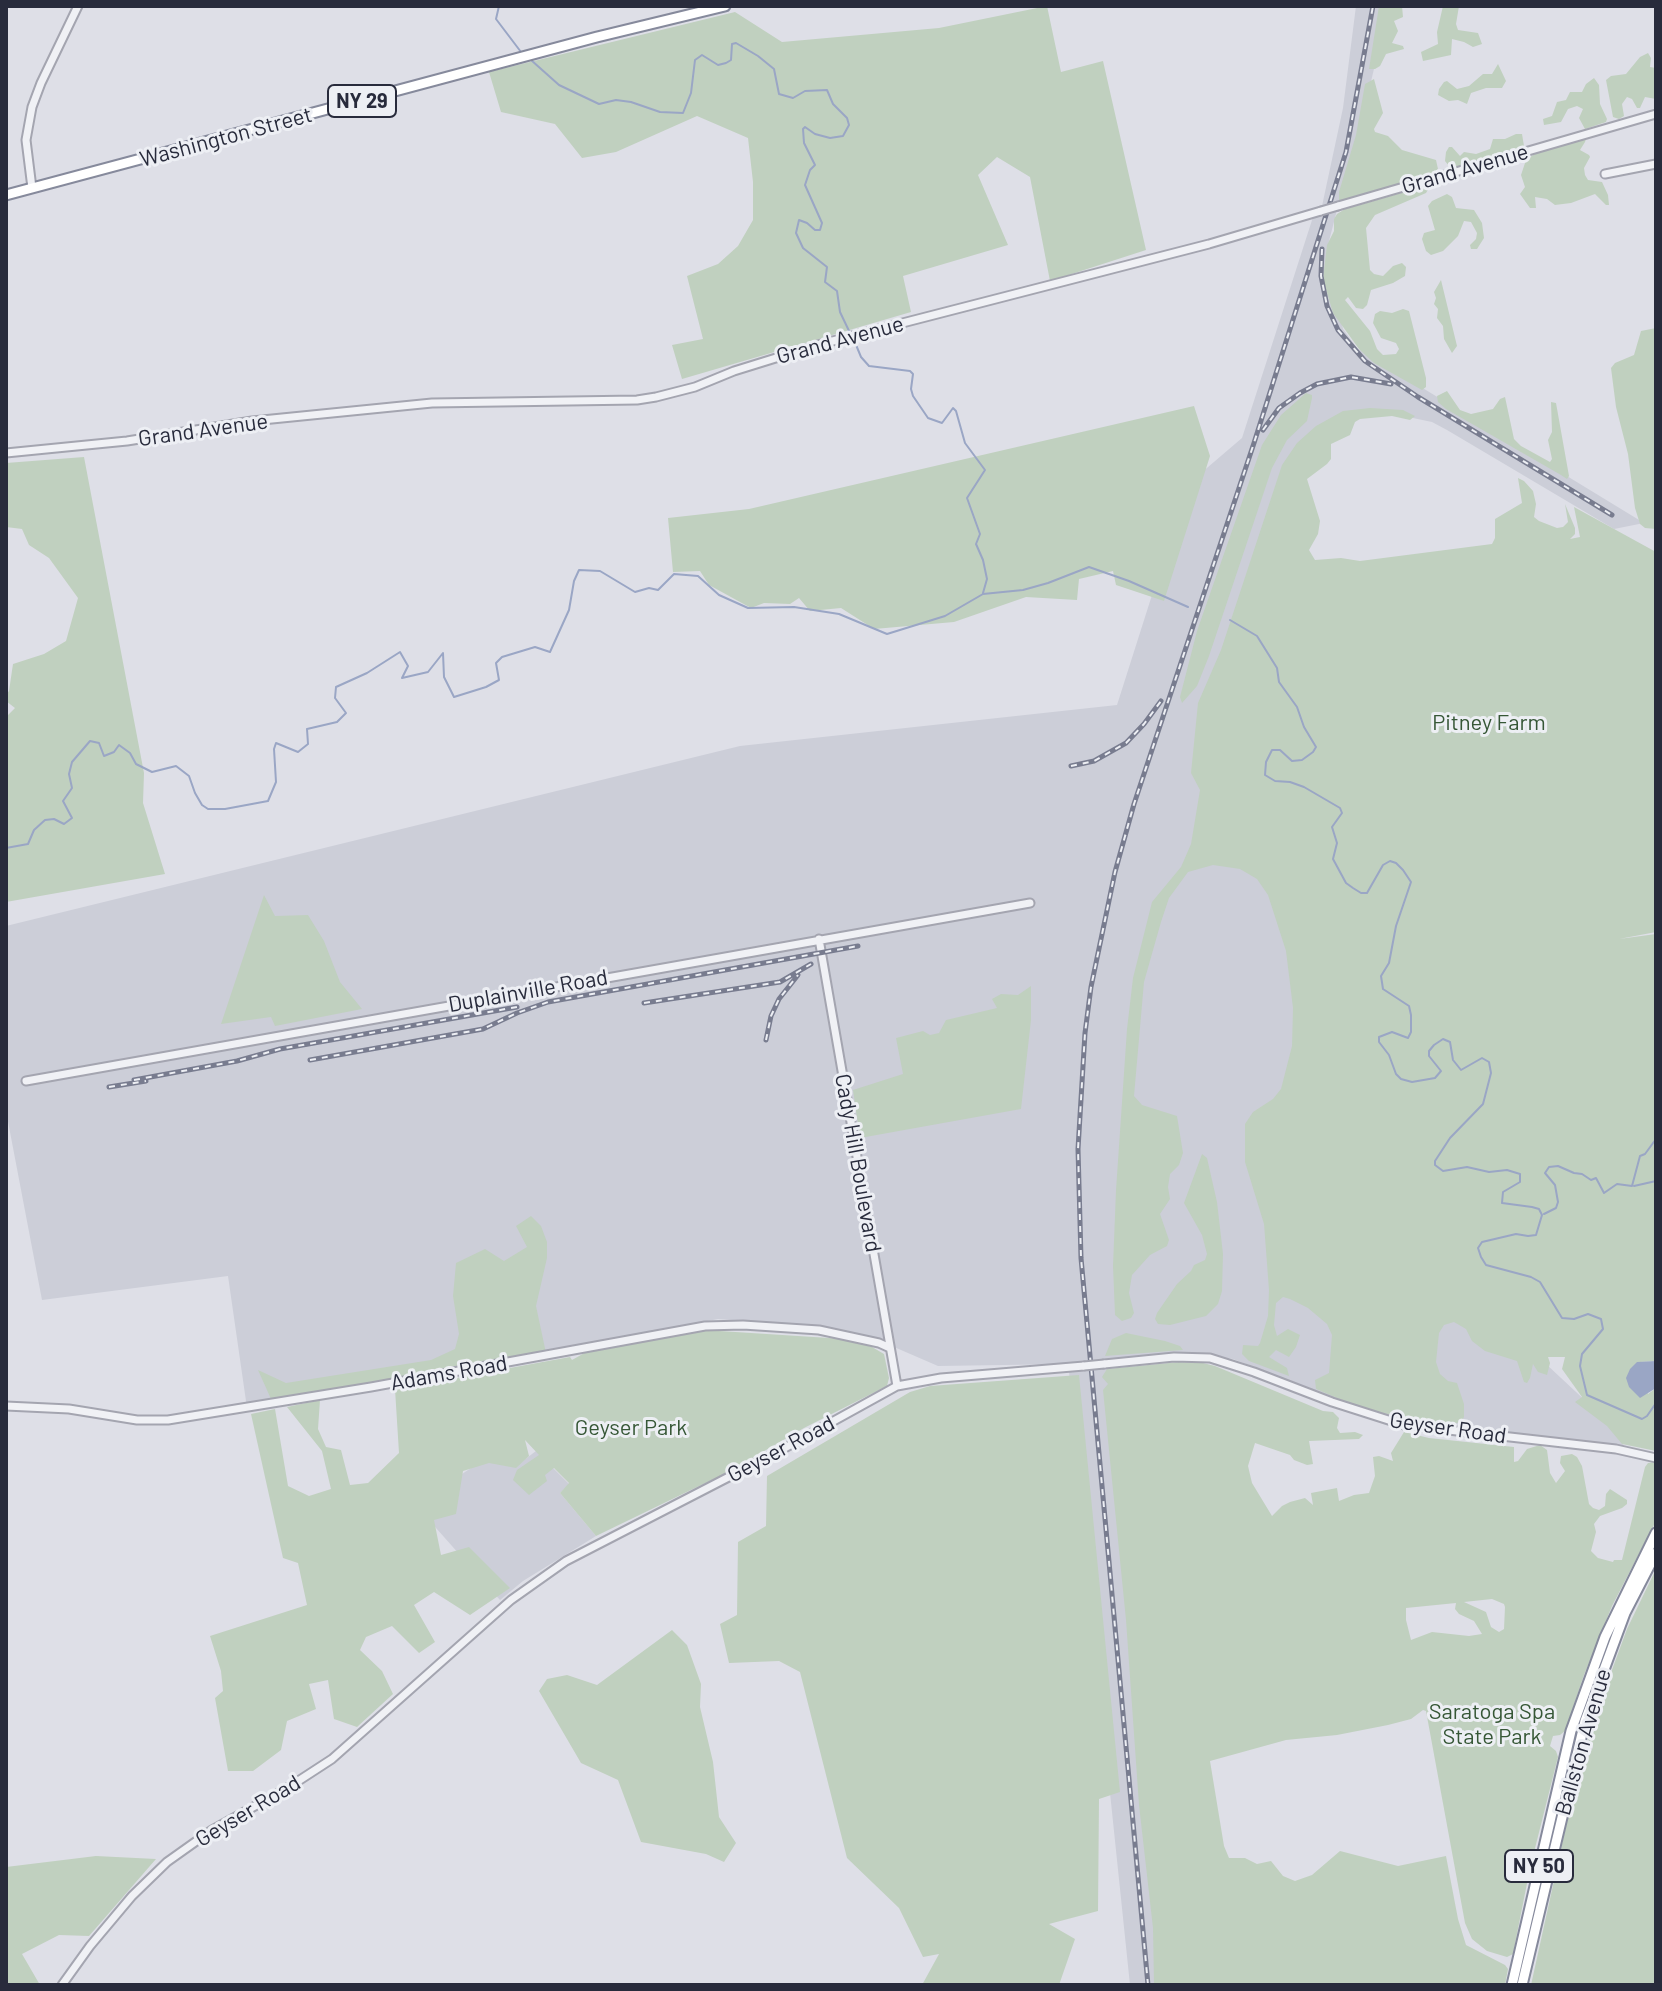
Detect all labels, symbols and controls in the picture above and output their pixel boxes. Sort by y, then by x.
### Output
road number: NY 29 [328,85,396,117]
street label: Washington Street [137,101,315,173]
street label: Grand Avenue [1399,138,1531,200]
street label: Grand Avenue [773,310,907,370]
street label: Grand Avenue [136,408,270,452]
park label: Pitney Farm [1432,710,1546,736]
street label: Duplainville Road [446,964,610,1018]
street label: Cady Hill Boulevard [829,1072,887,1254]
street label: Adams Road [389,1350,509,1396]
street label: Geyser Road [1388,1407,1508,1449]
street label: Geyser Road [723,1410,839,1488]
park label: Geyser Park [575,1415,687,1441]
street label: Ballston Avenue [1549,1666,1617,1818]
park label: Saratoga Spa State Park [1429,1699,1555,1750]
street label: Geyser Road [191,1769,305,1853]
road number: NY 50 [1505,1850,1573,1882]

